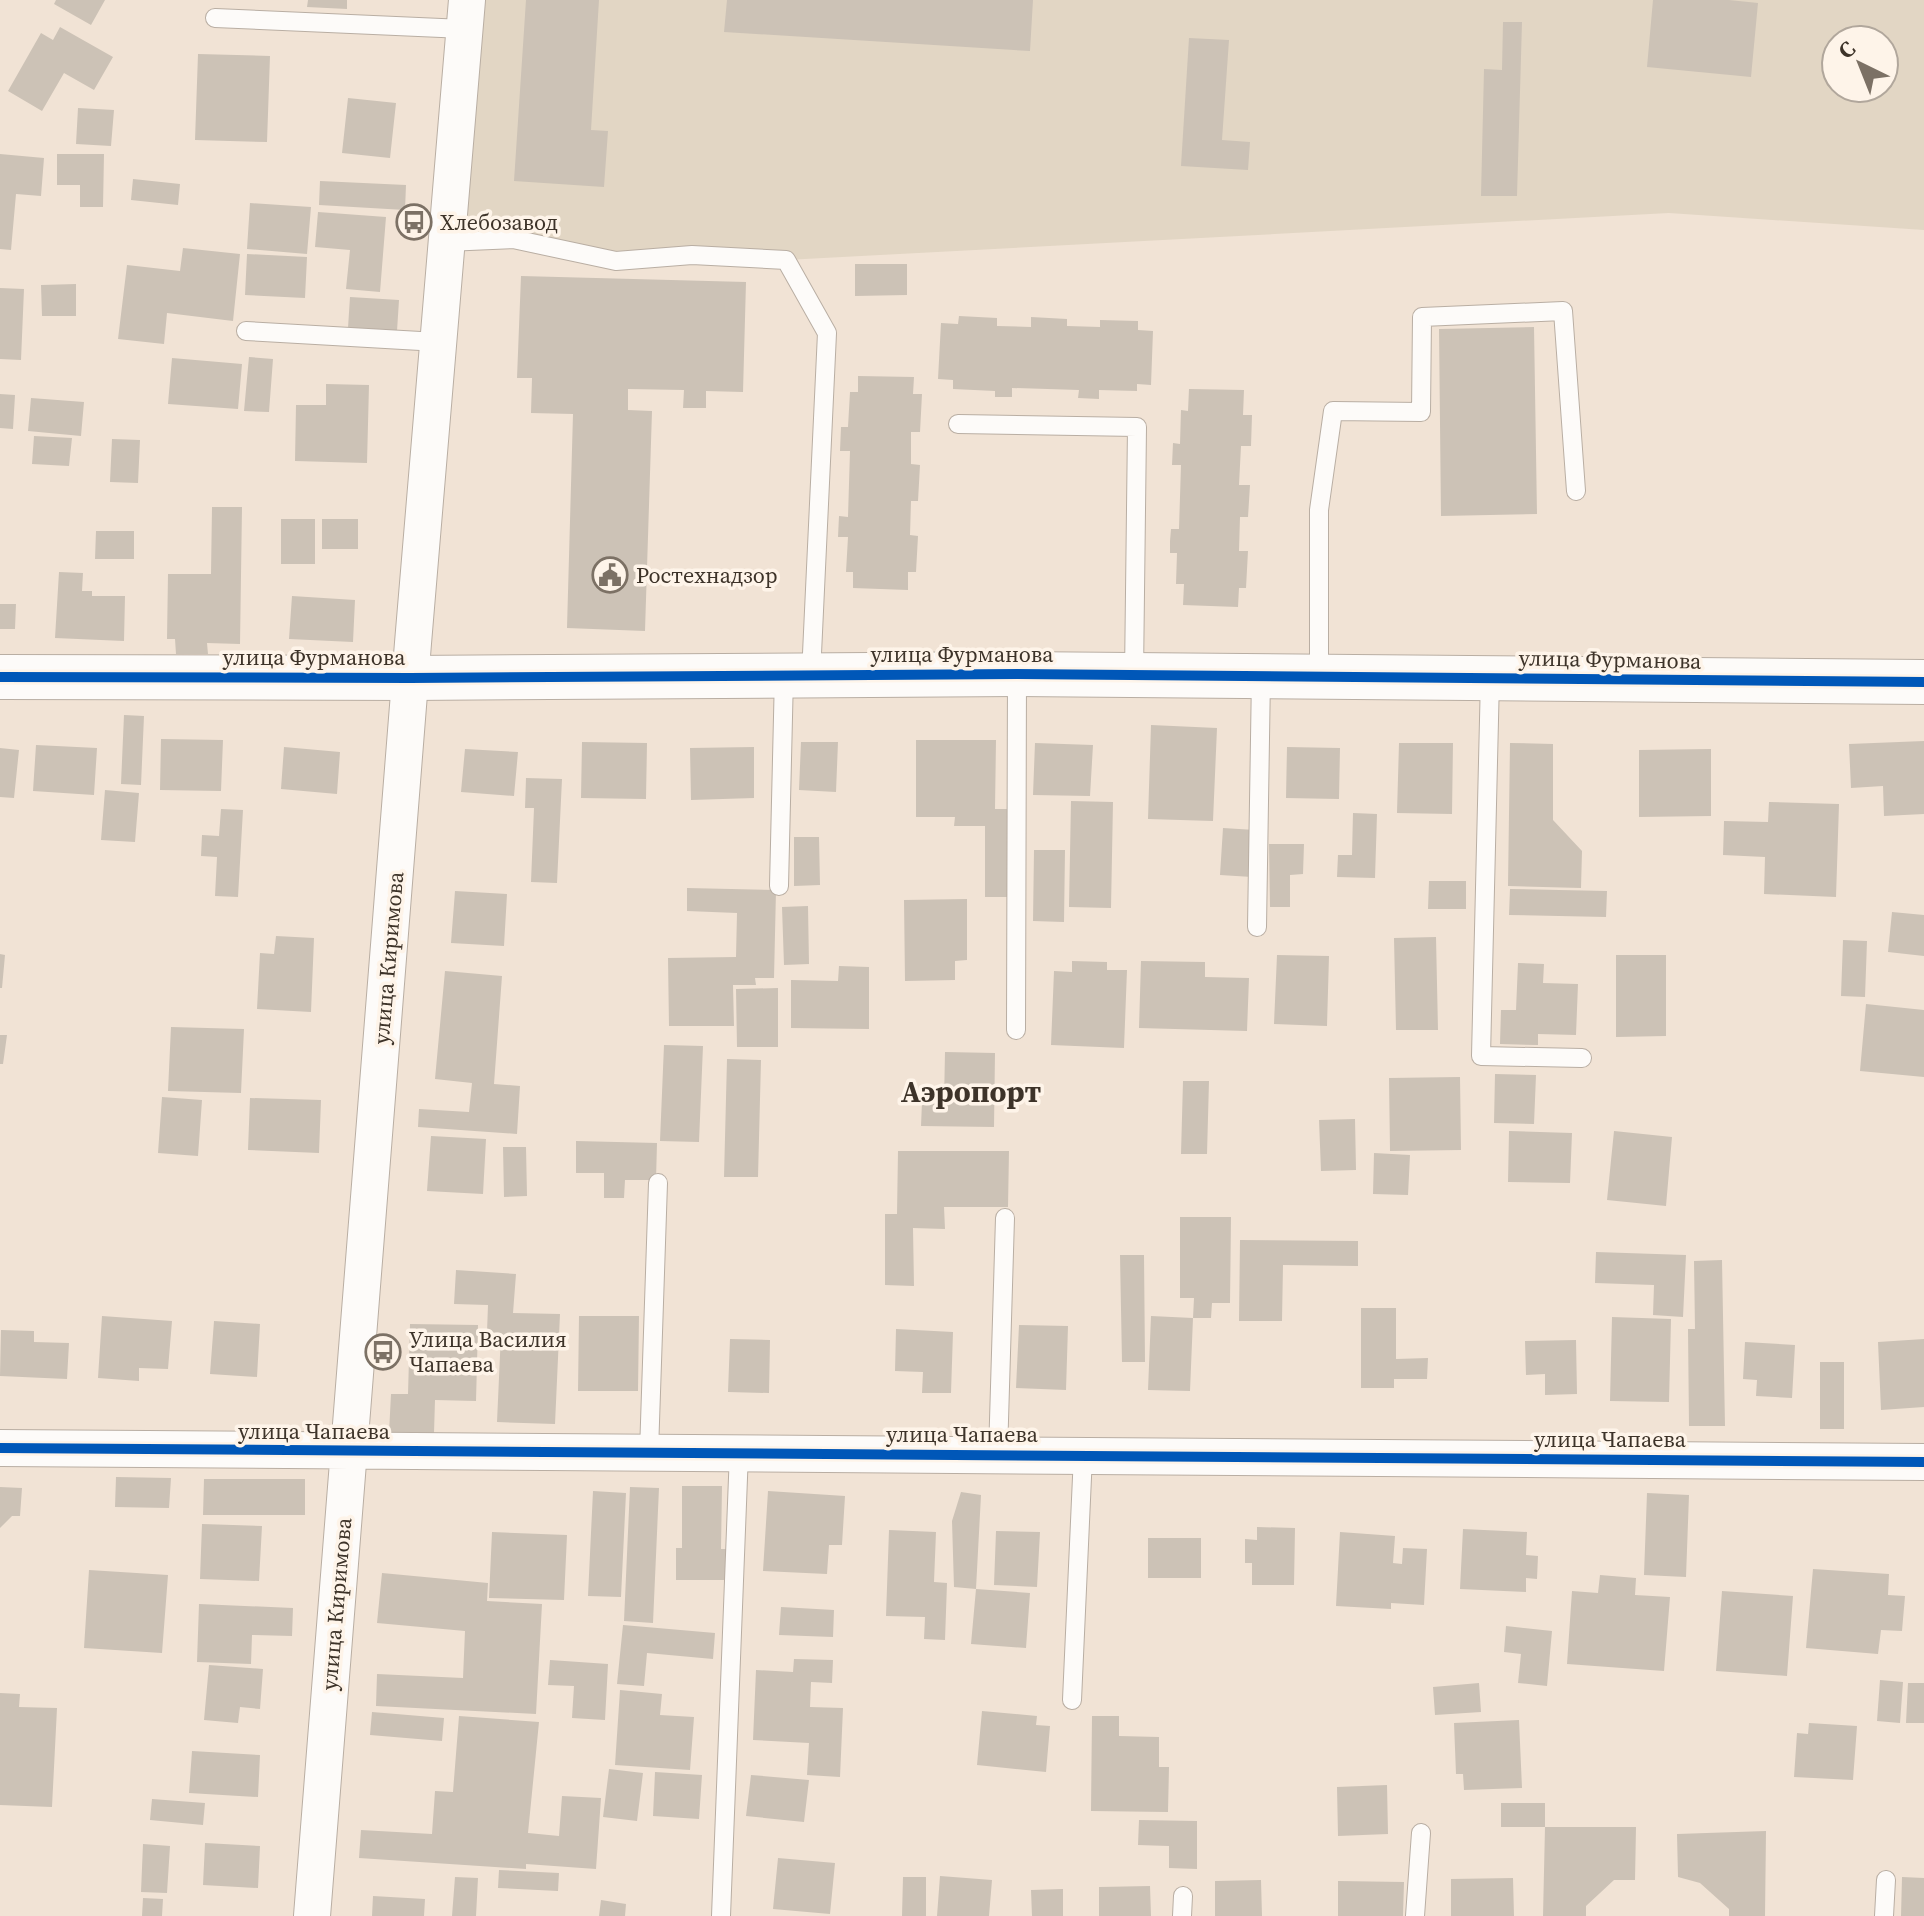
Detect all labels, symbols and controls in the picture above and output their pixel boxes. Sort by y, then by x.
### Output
north arrow [1820,24,1900,104]
text: С [1831,34,1862,65]
bus stop icon: Хлебозавод [395,203,433,241]
place label: Хлебозавод [440,207,558,237]
public building icon: Ростехнадзор [591,556,629,594]
place label: Ростехнадзор [636,560,777,590]
street label: улица Фурманова [871,639,1054,669]
street label: улица Фурманова [223,642,406,672]
street label: улица Фурманова [1518,642,1702,676]
street label: улица Киримова [366,870,411,1046]
district label: Аэропорт [901,1071,1042,1112]
place label: Улица Василия Чапаева [409,1324,567,1379]
bus stop icon: Улица Василия Чапаева [364,1333,402,1371]
street label: улица Чапаева [238,1416,391,1446]
street label: улица Чапаева [886,1419,1039,1449]
street label: улица Чапаева [1534,1424,1687,1454]
street label: улица Киримова [314,1516,359,1692]

